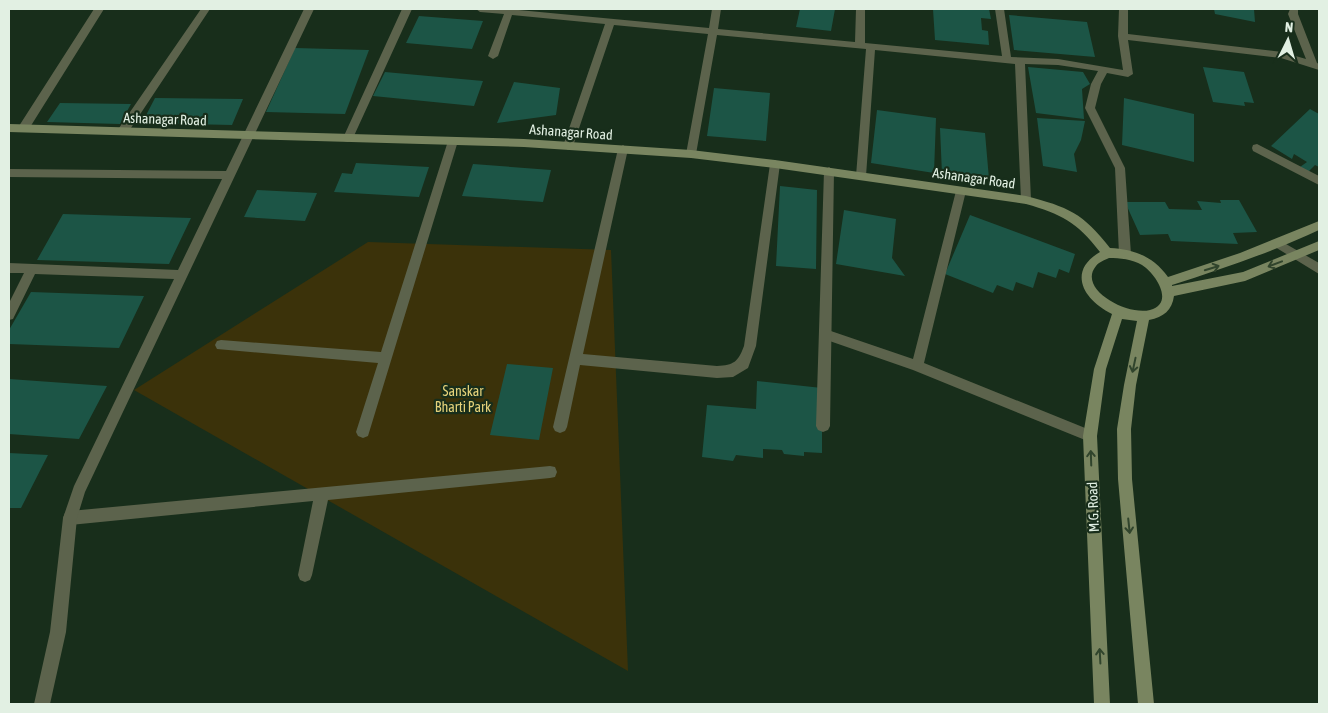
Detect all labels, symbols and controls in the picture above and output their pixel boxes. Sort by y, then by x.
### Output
north arrow [1263,15,1313,65]
text: N [1284,19,1294,35]
street label: Ashanagar Road [123,110,207,128]
street label: Ashanagar Road [529,121,613,143]
street label: Ashanagar Road [932,164,1016,192]
one-way arrow [1267,260,1283,269]
one-way arrow [1204,262,1220,272]
one-way arrow [1129,356,1138,372]
park label: Sanskar Bharti Park [435,383,491,415]
one-way arrow [1086,451,1096,467]
street label: M.G. Road [1084,482,1102,532]
one-way arrow [1125,518,1134,534]
one-way arrow [1095,648,1105,664]

